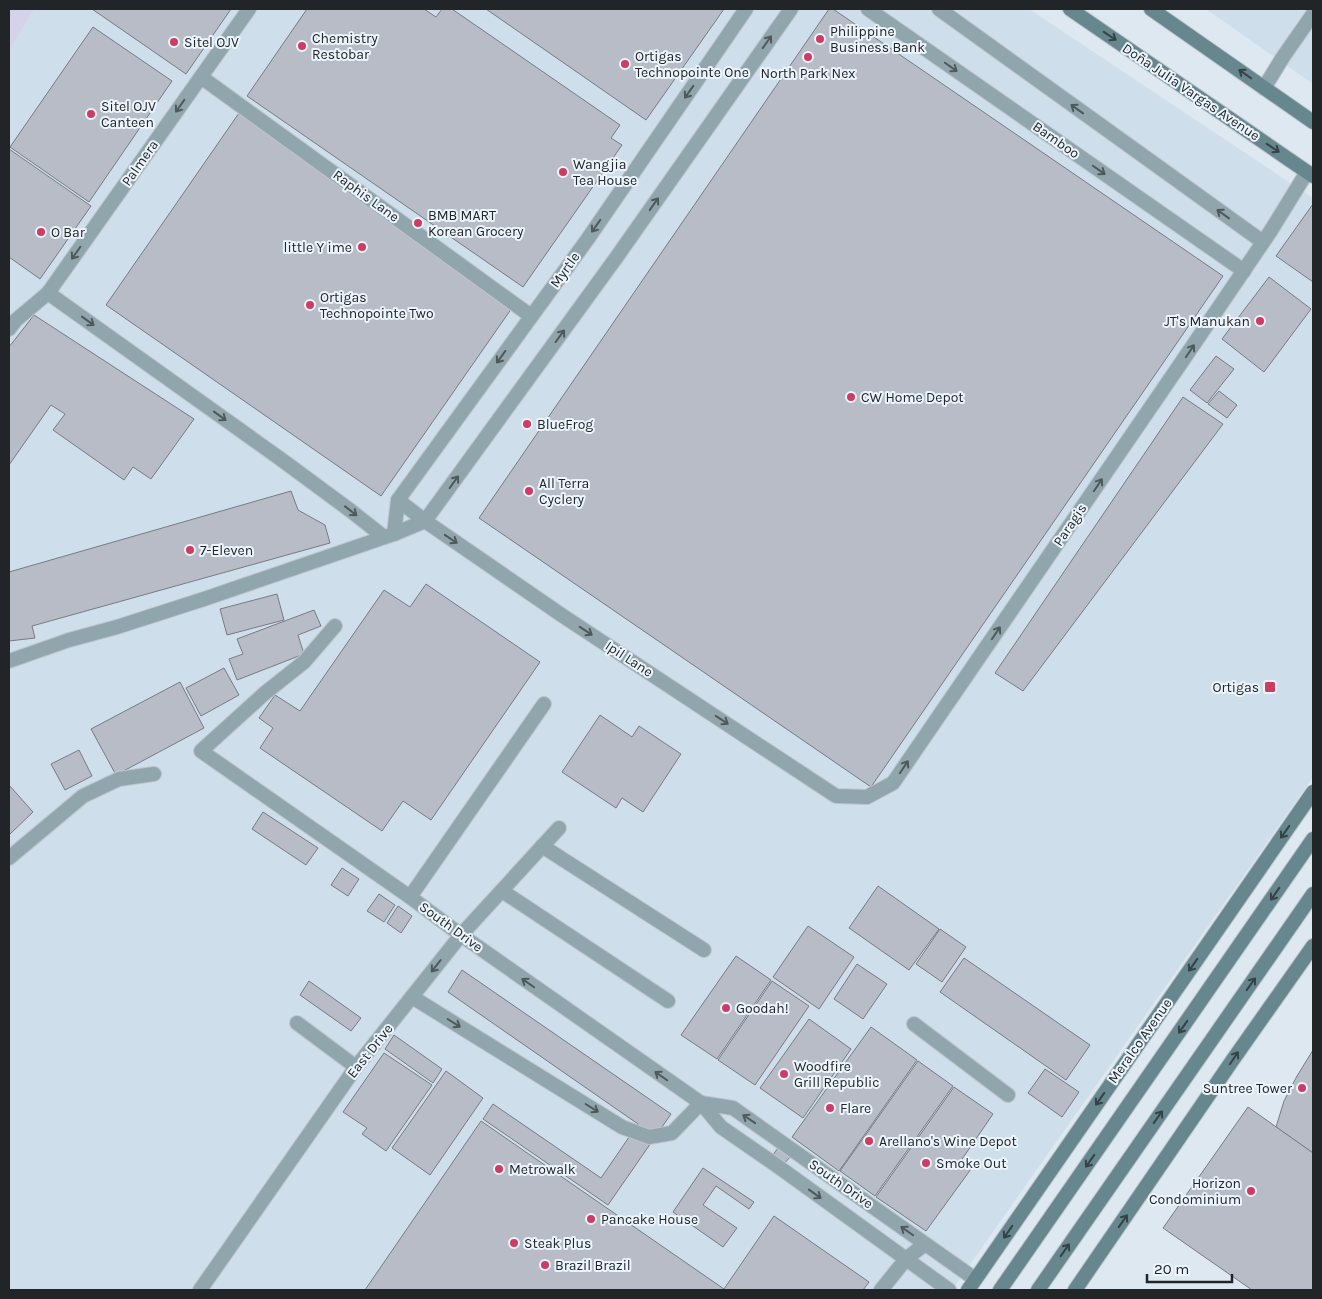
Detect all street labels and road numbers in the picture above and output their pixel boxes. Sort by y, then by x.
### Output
street label: Doña Julia Vargas Avenue [1119,40,1263,144]
street label: Bamboo [1029,118,1083,162]
street label: Palmera [118,137,162,189]
street label: Raphis Lane [330,166,402,226]
street label: Myrtle [546,249,584,291]
street label: Paragis [1050,500,1090,550]
street label: Ipil Lane [602,637,656,681]
street label: South Drive [416,898,486,956]
street label: Meralco Avenue [1104,995,1176,1087]
street label: East Drive [344,1020,396,1082]
street label: South Drive [806,1156,876,1212]

